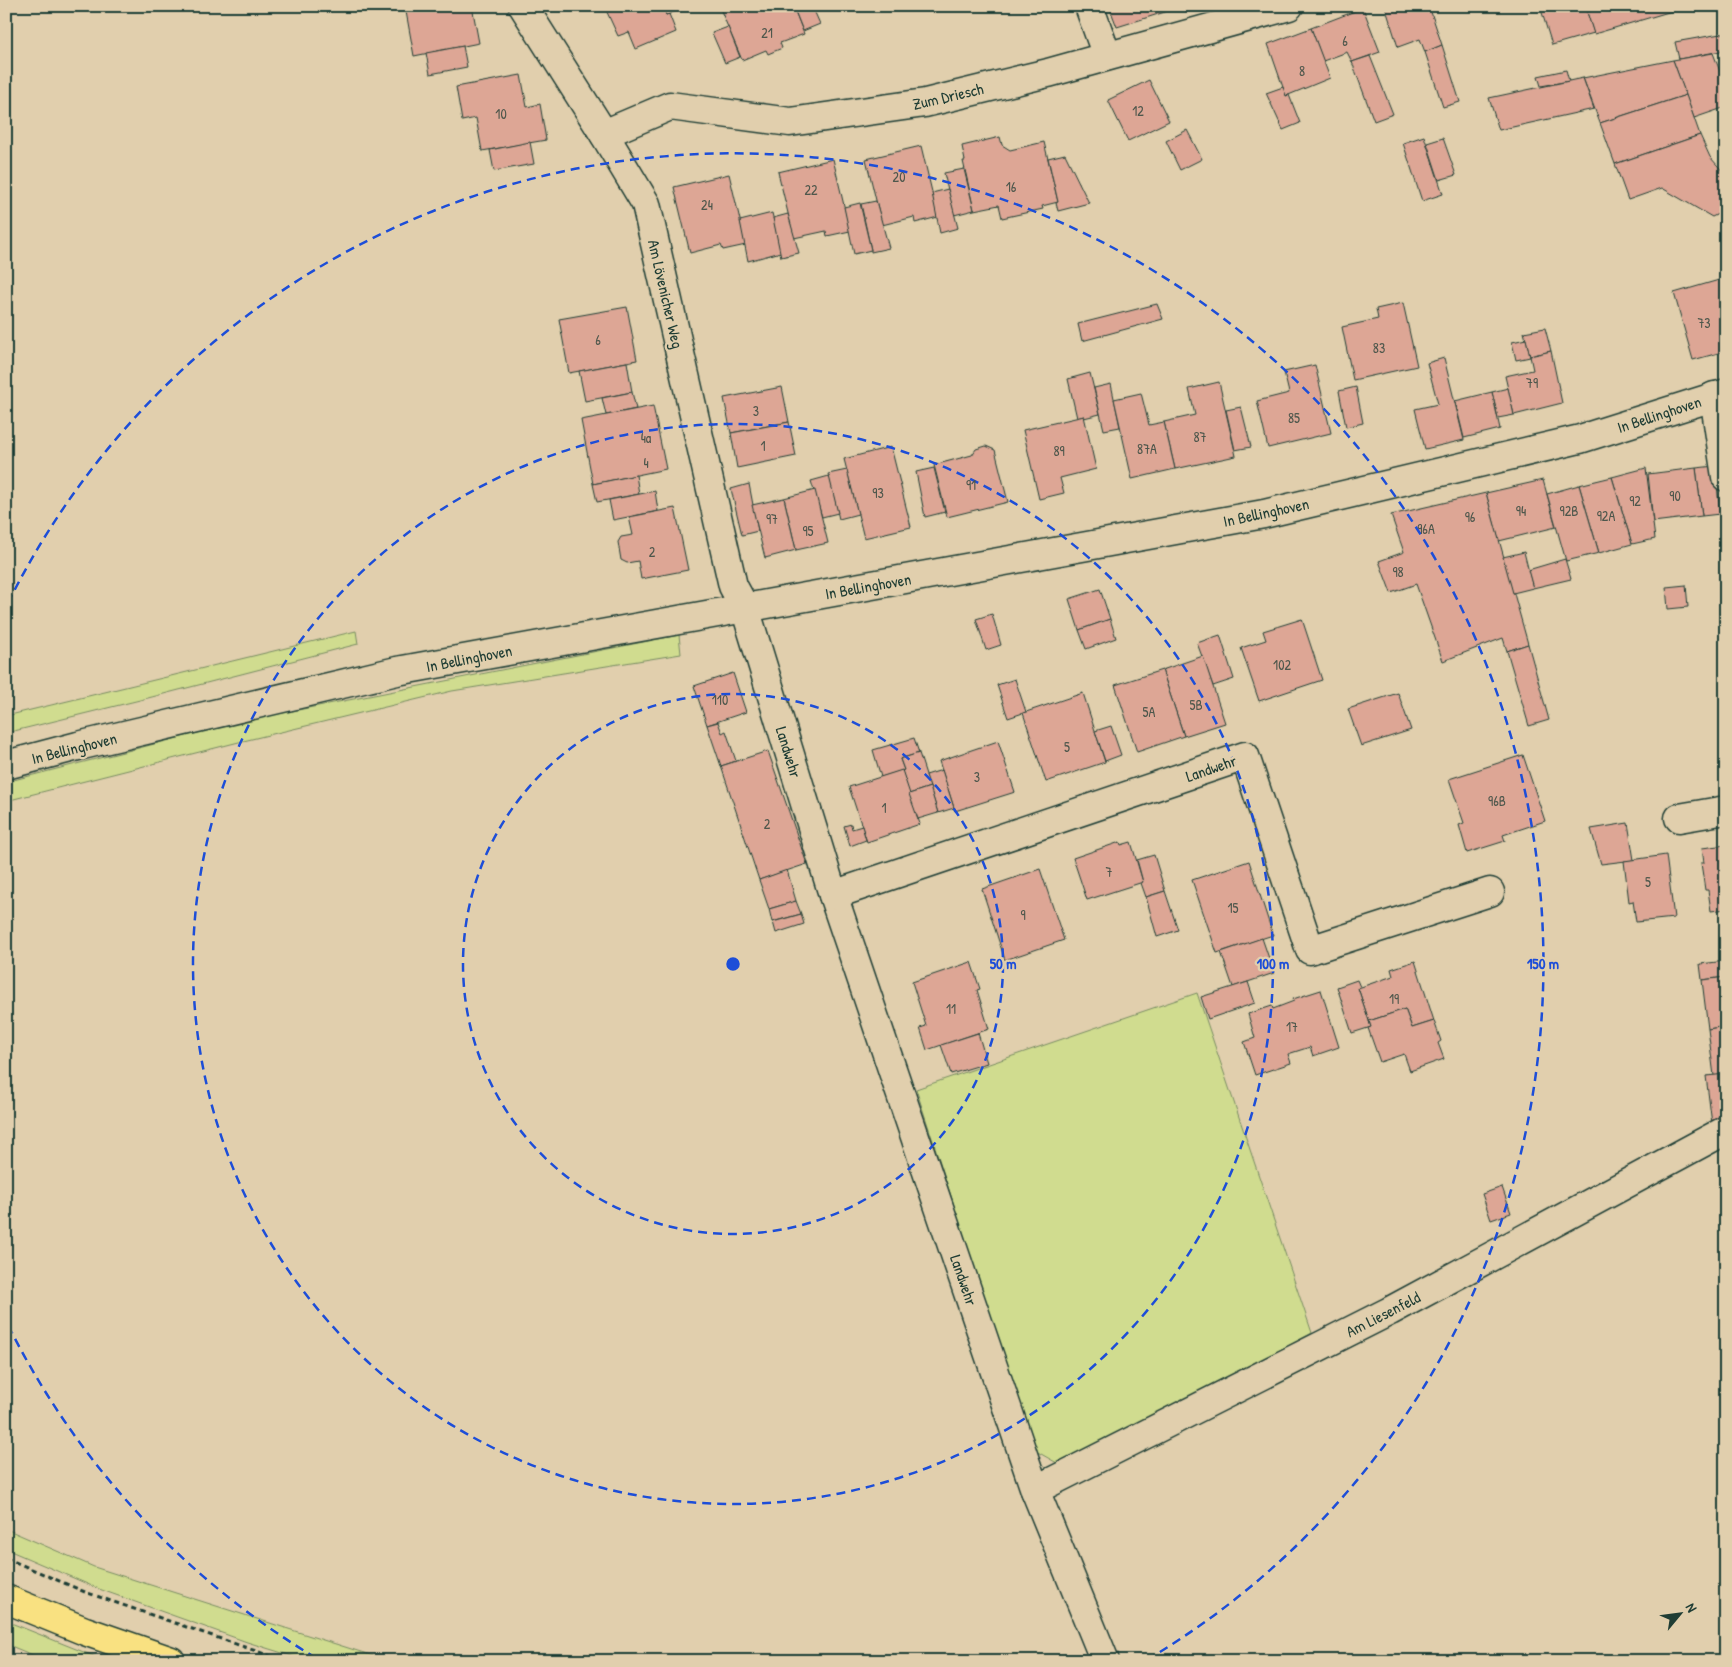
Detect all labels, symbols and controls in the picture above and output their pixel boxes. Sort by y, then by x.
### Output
house number: 21 [761,23,773,42]
house number: 6 [1342,31,1348,50]
house number: 8 [1299,61,1305,80]
street label: Zum Driesch [911,77,986,115]
house number: 12 [1132,101,1144,120]
house number: 10 [495,104,507,123]
house number: 20 [893,167,905,186]
house number: 16 [1006,177,1017,196]
house number: 22 [804,180,818,199]
house number: 24 [701,195,713,214]
street label: Am Lövenicher Weg [643,238,689,350]
house number: 73 [1697,313,1711,332]
house number: 6 [595,330,601,349]
house number: 83 [1373,338,1385,357]
house number: 79 [1526,373,1538,392]
street label: In Bellinghoven [1614,390,1704,438]
house number: 3 [753,401,759,420]
house number: 85 [1288,408,1300,427]
house number: 87 [1194,427,1207,446]
house number: 4a [641,428,652,447]
house number: 1 [760,436,766,455]
house number: 87A [1137,439,1157,458]
house number: 89 [1053,441,1065,460]
house number: 4 [643,453,649,472]
house number: 91 [966,475,976,494]
house number: 93 [872,483,884,502]
house number: 90 [1669,486,1681,505]
house number: 92 [1629,491,1641,510]
street label: In Bellinghoven [1221,492,1311,532]
house number: 94 [1516,501,1526,520]
house number: 92B [1560,501,1578,520]
house number: 92A [1597,506,1615,525]
house number: 96 [1465,507,1476,526]
house number: 97 [766,509,778,528]
house number: 96A [1417,519,1435,538]
house number: 95 [802,521,814,540]
house number: 2 [649,542,656,561]
house number: 98 [1392,562,1404,581]
street label: In Bellinghoven [823,568,913,604]
street label: In Bellinghoven [424,639,514,677]
house number: 102 [1273,655,1291,674]
house number: 110 [712,690,728,709]
house number: 5B [1189,695,1203,714]
house number: 5A [1143,702,1156,721]
street label: Landwehr [771,724,807,780]
street label: In Bellinghoven [29,727,119,769]
house number: 5 [1064,737,1070,756]
street label: Landwehr [1183,749,1239,787]
house number: 3 [974,767,980,786]
house number: 96B [1488,791,1506,810]
house number: 1 [881,798,887,817]
house number: 2 [764,814,771,833]
house number: 7 [1106,862,1113,881]
house number: 5 [1645,872,1651,891]
house number: 15 [1227,898,1239,917]
house number: 9 [1020,905,1026,924]
text: 50 m [990,953,1016,974]
text: 100 m [1257,953,1289,974]
text: 150 m [1527,953,1559,974]
centre of rings [724,955,742,973]
house number: 19 [1389,989,1399,1008]
house number: 11 [946,999,956,1018]
house number: 17 [1286,1017,1298,1036]
street label: Landwehr [945,1252,983,1308]
street label: Am Liesenfeld [1342,1286,1424,1342]
north arrow [1654,1590,1704,1640]
text: N [1682,1600,1702,1616]

